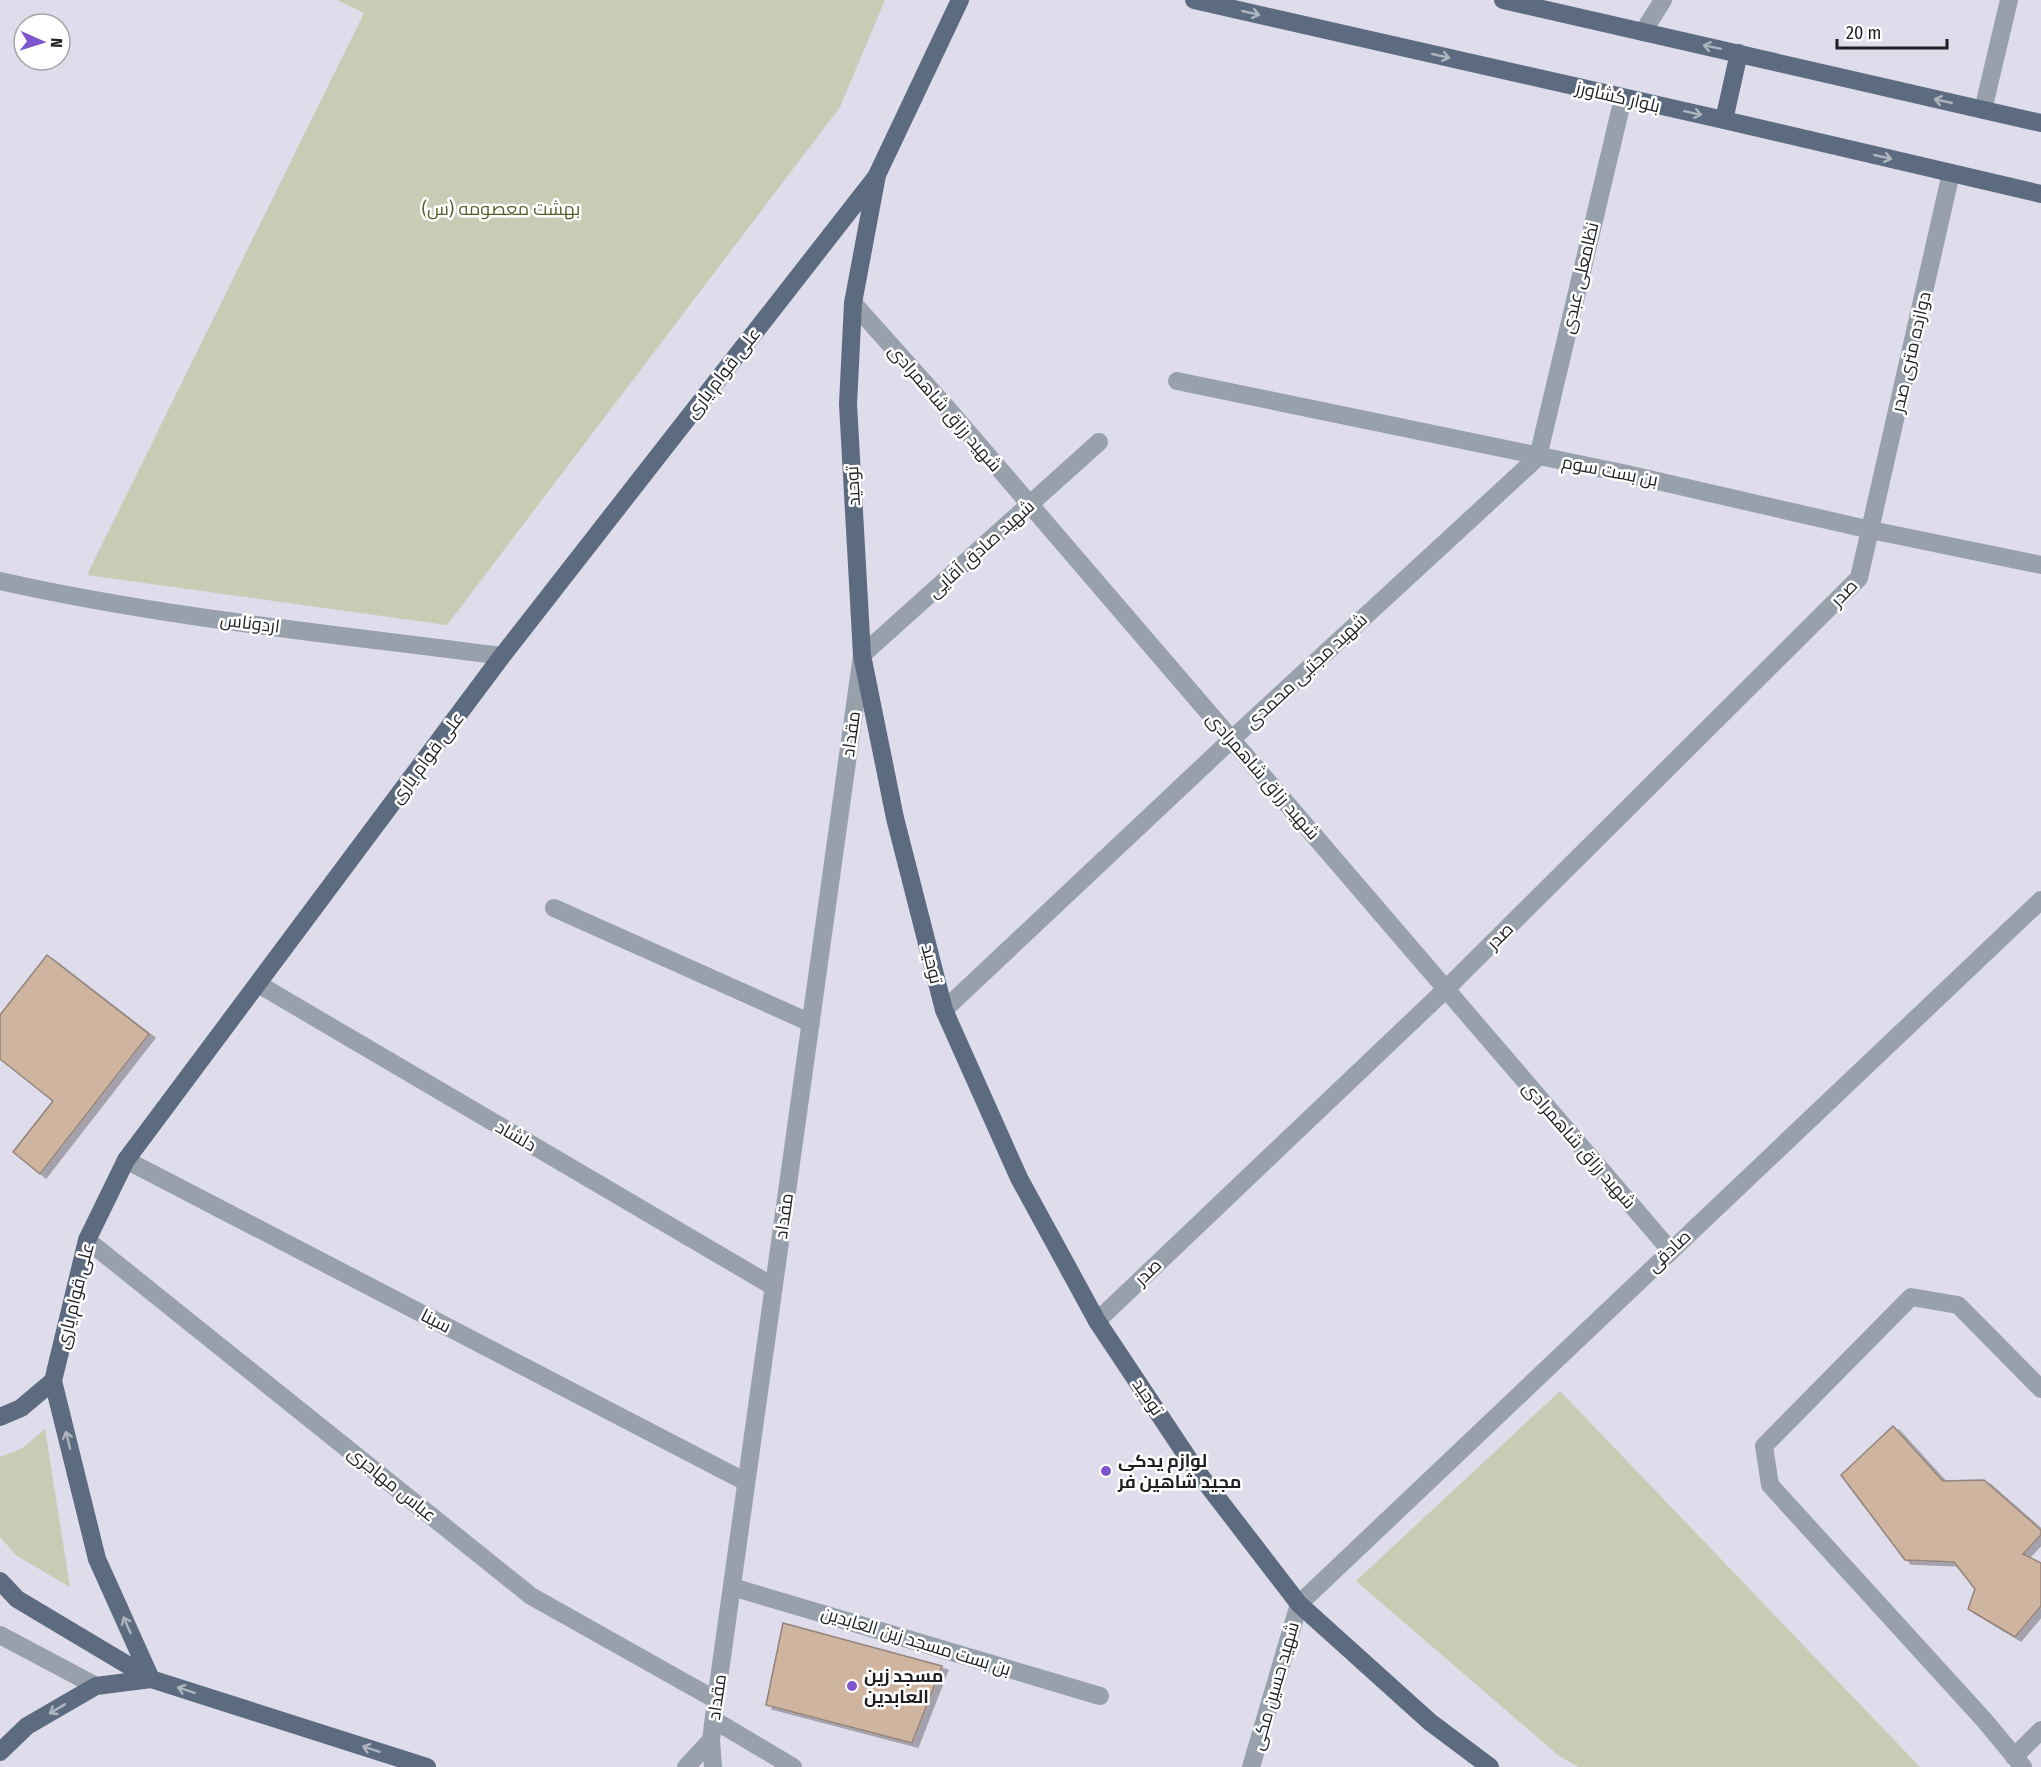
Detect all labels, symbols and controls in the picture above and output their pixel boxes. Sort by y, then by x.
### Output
one-way arrow [1241,8,1260,19]
north arrow [12,12,72,72]
scale bar [1837,12,1946,50]
text: 20 m [1846,22,1881,44]
text: N [47,37,66,48]
one-way arrow [1703,41,1723,52]
one-way arrow [1431,51,1450,63]
street label: بلوار کشاورز [1573,76,1662,117]
one-way arrow [1934,94,1953,106]
one-way arrow [1682,108,1702,119]
one-way arrow [1873,152,1892,164]
park label: (بهشت معصومه (س [422,198,580,220]
street label: نظامعلی عبدی [1556,220,1604,336]
street label: دوازده متری صدر [1886,289,1936,415]
street label: علی قوام یاری [681,323,766,423]
street label: شهید رزاق شاهمرادی [883,340,1006,477]
street label: بن بست سوم [1560,451,1660,492]
street label: توحید [841,465,865,507]
street label: شهید صادق آقایی [923,495,1040,604]
street label: صدر [1825,575,1862,612]
street label: اردوناس [219,608,281,638]
street label: شهید مجتبی محمدی [1240,609,1372,733]
street label: علی قوام یاری [385,708,469,809]
street label: شهید رزاق شاهمرادی [1201,708,1324,845]
street label: مقداد [837,710,865,758]
street label: صدر [1481,918,1518,955]
street label: توحید [916,942,948,986]
street label: شهید رزاق شاهمرادی [1517,1077,1640,1214]
street label: دلشاد [492,1116,540,1156]
street label: مقداد [770,1192,798,1240]
street label: صادقی [1642,1225,1696,1277]
street label: علی قوام یاری [51,1240,100,1352]
street label: صدر [1129,1254,1166,1291]
street label: سینا [417,1304,455,1338]
street label: توحید [1128,1374,1168,1420]
one-way arrow [61,1431,73,1450]
street label: عباس مهاجری [343,1442,441,1526]
place label: لوازم یدکی مجید شاهین فر [1117,1450,1242,1493]
marker: لوازم یدکی مجید شاهین فر [1099,1464,1113,1478]
street label: بن بست مسجد زین العابدین [818,1602,1014,1680]
one-way arrow [121,1617,132,1635]
street label: شهید حسین مکی [1246,1619,1304,1753]
place label: مسجد زین العابدین [864,1665,943,1708]
street label: مقداد [703,1673,731,1721]
marker: مسجد زین العابدین [845,1679,859,1693]
one-way arrow [177,1684,196,1695]
one-way arrow [49,1703,66,1715]
one-way arrow [362,1743,381,1754]

